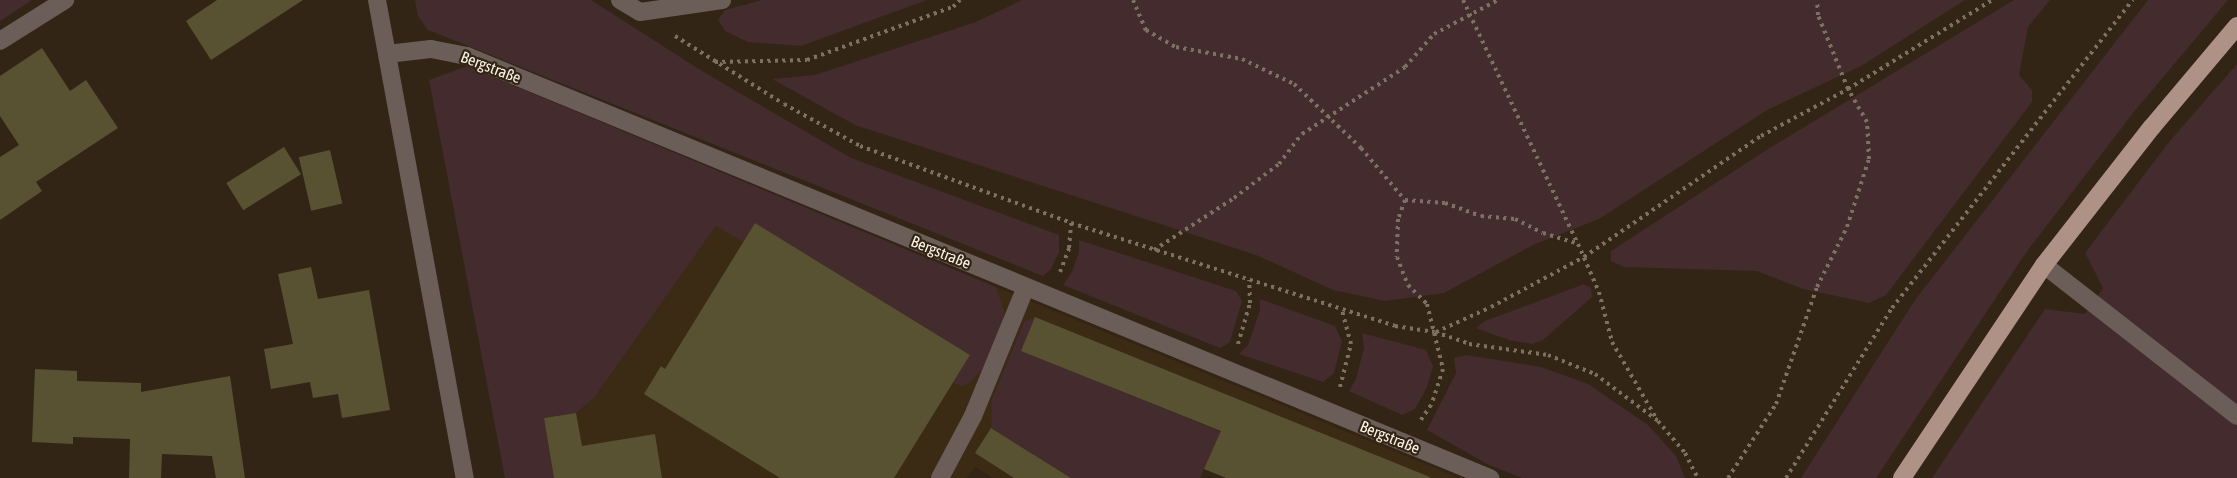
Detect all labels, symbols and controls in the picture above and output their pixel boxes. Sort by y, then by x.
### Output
street label: Bergstraße [458,47,524,87]
street label: Bergstraße [908,231,974,273]
street label: Bergstraße [1357,416,1423,458]

